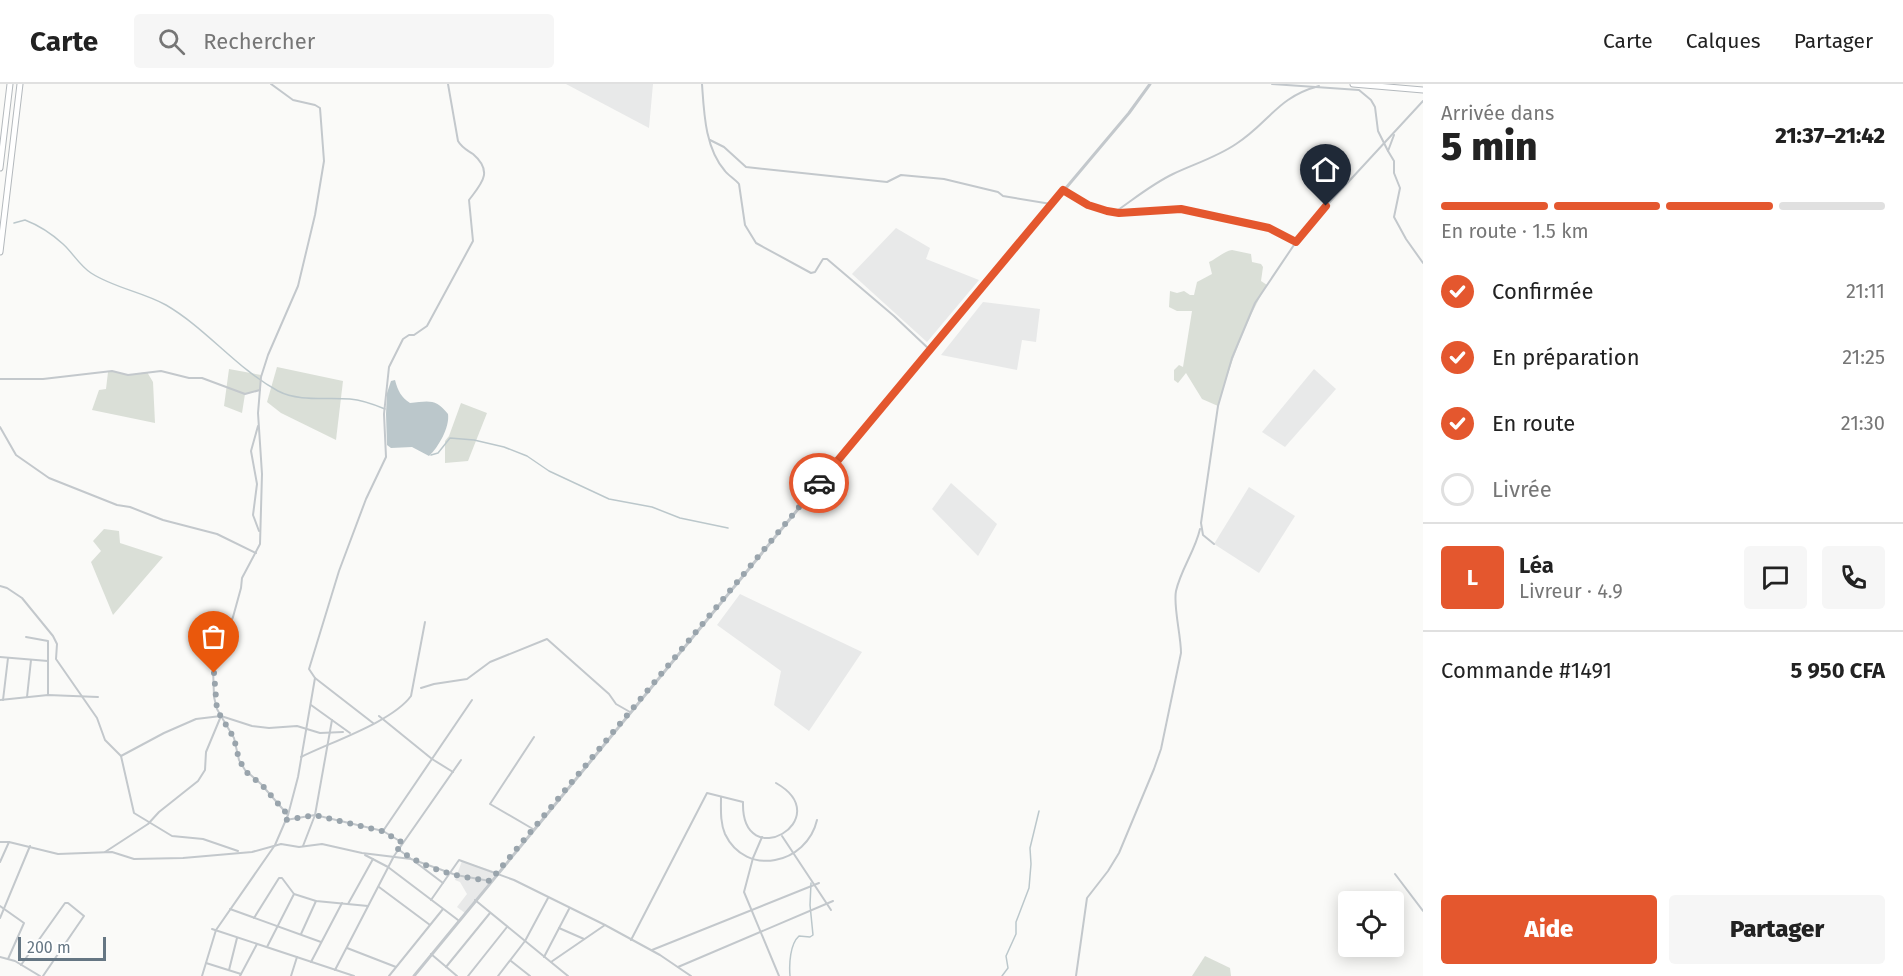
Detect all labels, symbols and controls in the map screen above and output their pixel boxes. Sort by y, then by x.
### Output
search box [134,14,554,68]
text: Carte [30,25,98,58]
icon: search [155,25,188,58]
text: Rechercher [203,28,315,55]
text: Carte [1603,28,1653,54]
text: Calques [1686,28,1761,54]
text: Partager [1794,28,1873,54]
text: Arrivée dans [1441,101,1554,125]
text: 21:37–21:42 [1775,122,1885,149]
text: 5 min [1441,124,1537,170]
pin [1300,144,1351,206]
icon: home [1309,153,1342,186]
text: En route · 1.5 km [1441,219,1589,243]
icon: check [1441,275,1474,308]
text: Confirmée [1492,278,1594,305]
text: 21:11 [1846,279,1885,303]
icon: check [1441,341,1474,374]
text: En préparation [1492,344,1640,371]
text: 21:25 [1842,345,1885,369]
icon: check [1441,407,1474,440]
text: En route [1492,410,1575,437]
text: 21:30 [1841,411,1885,435]
courier [789,453,849,513]
icon: car [803,467,836,500]
text: Livrée [1492,476,1552,503]
button: chat [1744,546,1807,609]
button: phone [1822,546,1885,609]
text: Léa [1519,552,1554,579]
text: L [1467,564,1478,591]
text: Livreur · 4.9 [1519,579,1623,603]
pin [188,611,239,673]
icon: bag [197,620,230,653]
text: Commande #1491 [1441,657,1612,684]
text: 5 950 CFA [1791,657,1885,684]
map controls [1338,891,1404,957]
button: locate [1338,891,1404,957]
button: Aide [1441,895,1657,964]
button: Partager [1669,895,1885,964]
scale bar [18,934,106,962]
text: 200 m [27,938,71,957]

